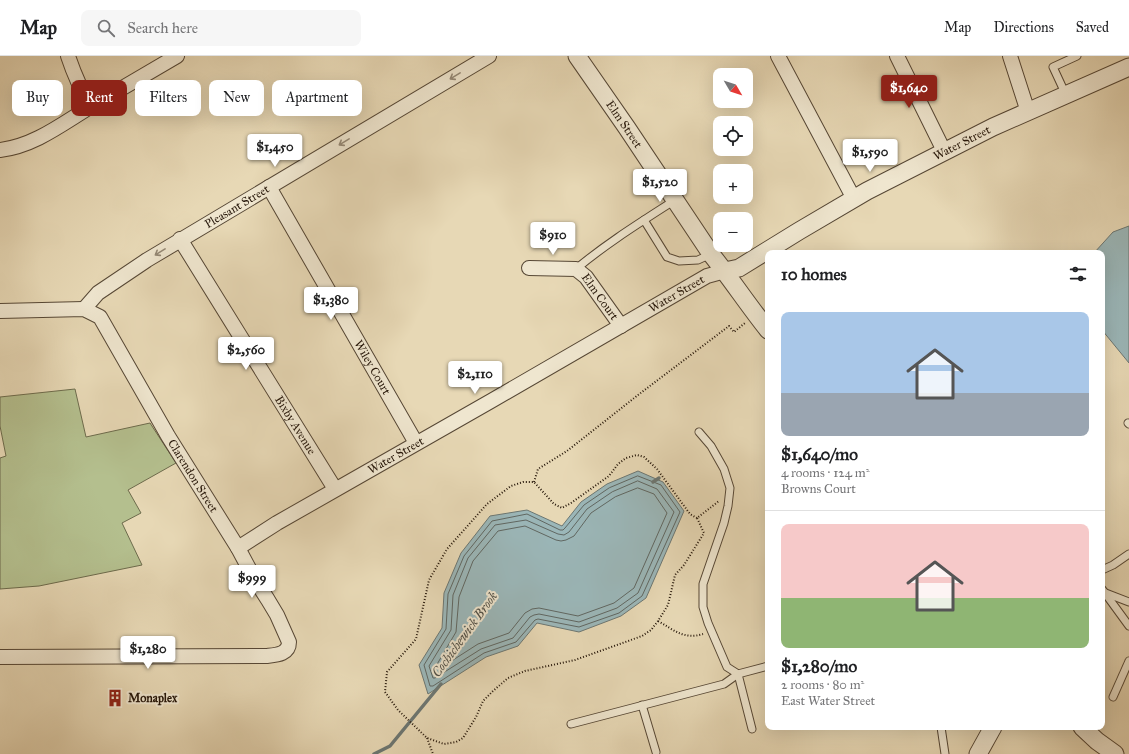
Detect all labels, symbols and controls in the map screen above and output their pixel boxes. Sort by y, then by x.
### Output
search box [81,10,361,46]
text: Map [20,16,57,39]
icon: search [95,17,117,39]
text: Search here [127,19,198,37]
text: Map [944,19,971,36]
text: Directions [993,19,1054,36]
text: Saved [1076,19,1109,36]
north arrow [713,68,753,108]
map controls [713,68,753,252]
one-way arrow [450,72,461,80]
pin: $1,640 [876,75,942,109]
chip: Buy [12,80,63,116]
chip: Rent [71,80,127,116]
chip: Filters [135,80,201,116]
chip: New [209,80,264,116]
chip: Apartment [272,80,362,116]
text: $1,640 [890,80,928,96]
street label: Elm Street [603,98,646,151]
button: locate [713,116,753,156]
street label: Water Street [931,122,993,163]
pin: $1,450 [242,134,308,168]
text: $1,450 [256,139,294,155]
one-way arrow [338,139,350,147]
pin: $1,590 [837,139,903,173]
text: $1,590 [852,144,888,160]
button: + [713,164,753,204]
pin: $1,520 [627,169,693,203]
text: $1,520 [642,174,678,190]
street label: Pleasant Street [202,181,272,231]
button: − [713,212,753,252]
pin: $910 [529,222,577,256]
text: $910 [539,227,567,243]
one-way arrow [155,248,166,256]
icon: filters [1067,263,1089,285]
text: 10 homes [781,264,847,285]
street label: Elm Court [579,271,622,323]
street label: Water Street [646,272,708,315]
pin: $1,380 [298,287,364,321]
text: $1,380 [313,292,349,308]
pin: $2,560 [213,337,279,371]
street label: Wiley Court [351,338,394,398]
icon: home [899,338,971,410]
text: $2,560 [227,342,265,358]
pin: $2,110 [442,361,508,395]
text: $2,110 [457,366,493,382]
street label: Bixby Avenue [272,393,319,457]
street label: Water Street [365,434,427,477]
street label: Clarendon Street [165,437,221,516]
text: $1,640/mo [781,444,858,465]
text: 4 rooms · 124 m² [781,465,870,481]
text: Browns Court [781,481,856,497]
icon: home [899,550,971,622]
pin: $999 [228,565,276,599]
text: $999 [238,570,266,586]
water label: Cochichewick Brook [429,589,501,680]
pin: $1,280 [115,636,181,670]
text: $1,280 [129,641,167,657]
text: $1,280/mo [781,656,857,677]
text: 2 rooms · 80 m² [781,677,864,693]
building icon: Monaplex [105,688,125,708]
place label: Monaplex [128,691,178,706]
text: East Water Street [781,693,875,709]

